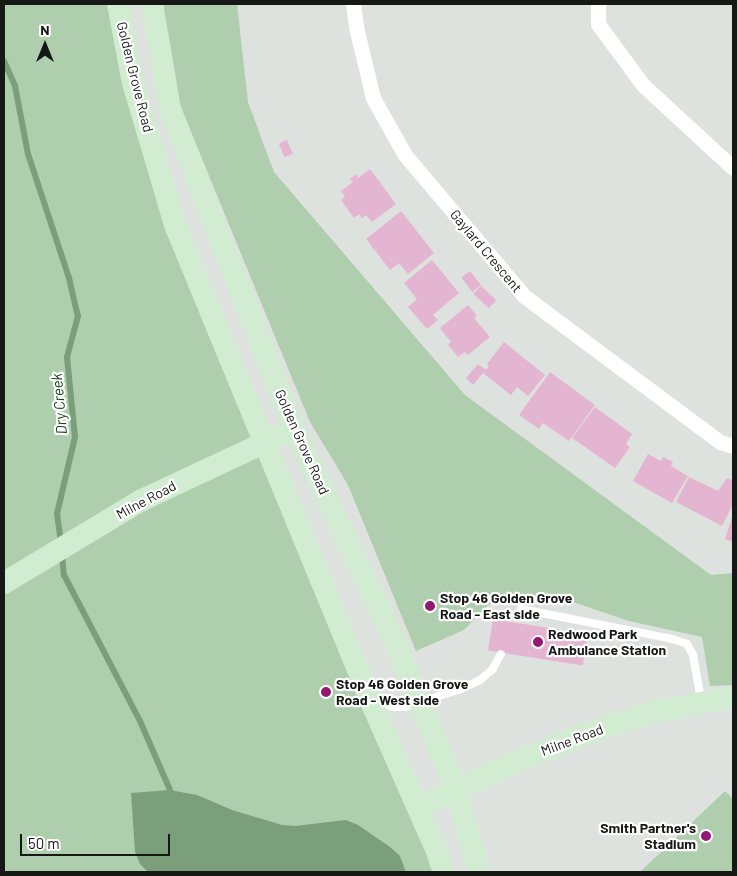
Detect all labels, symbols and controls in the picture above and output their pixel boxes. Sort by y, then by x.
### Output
north arrow [20,20,70,70]
street label: Golden Grove Road [113,20,157,134]
text: N [40,21,50,38]
street label: Gaylard Crescent [447,206,525,296]
water label: Dry Creek [47,373,71,435]
street label: Golden Grove Road [271,387,333,497]
street label: Milne Road [113,477,179,523]
place label: Stop 46 Golden Grove Road - East side [440,590,572,622]
marker: Stop 46 Golden Grove Road - East side [424,600,436,612]
place label: Redwood Park Ambulance Station [548,626,666,658]
marker: Redwood Park Ambulance Station [532,636,544,648]
place label: Stop 46 Golden Grove Road - West side [336,676,468,709]
marker: Stop 46 Golden Grove Road - West side [320,686,332,698]
street label: Milne Road [538,720,606,760]
place label: Smith Partner's Stadium [600,820,696,852]
scale bar [22,824,172,856]
marker: Smith Partner's Stadium [700,830,712,842]
text: 50 m [28,834,60,852]

